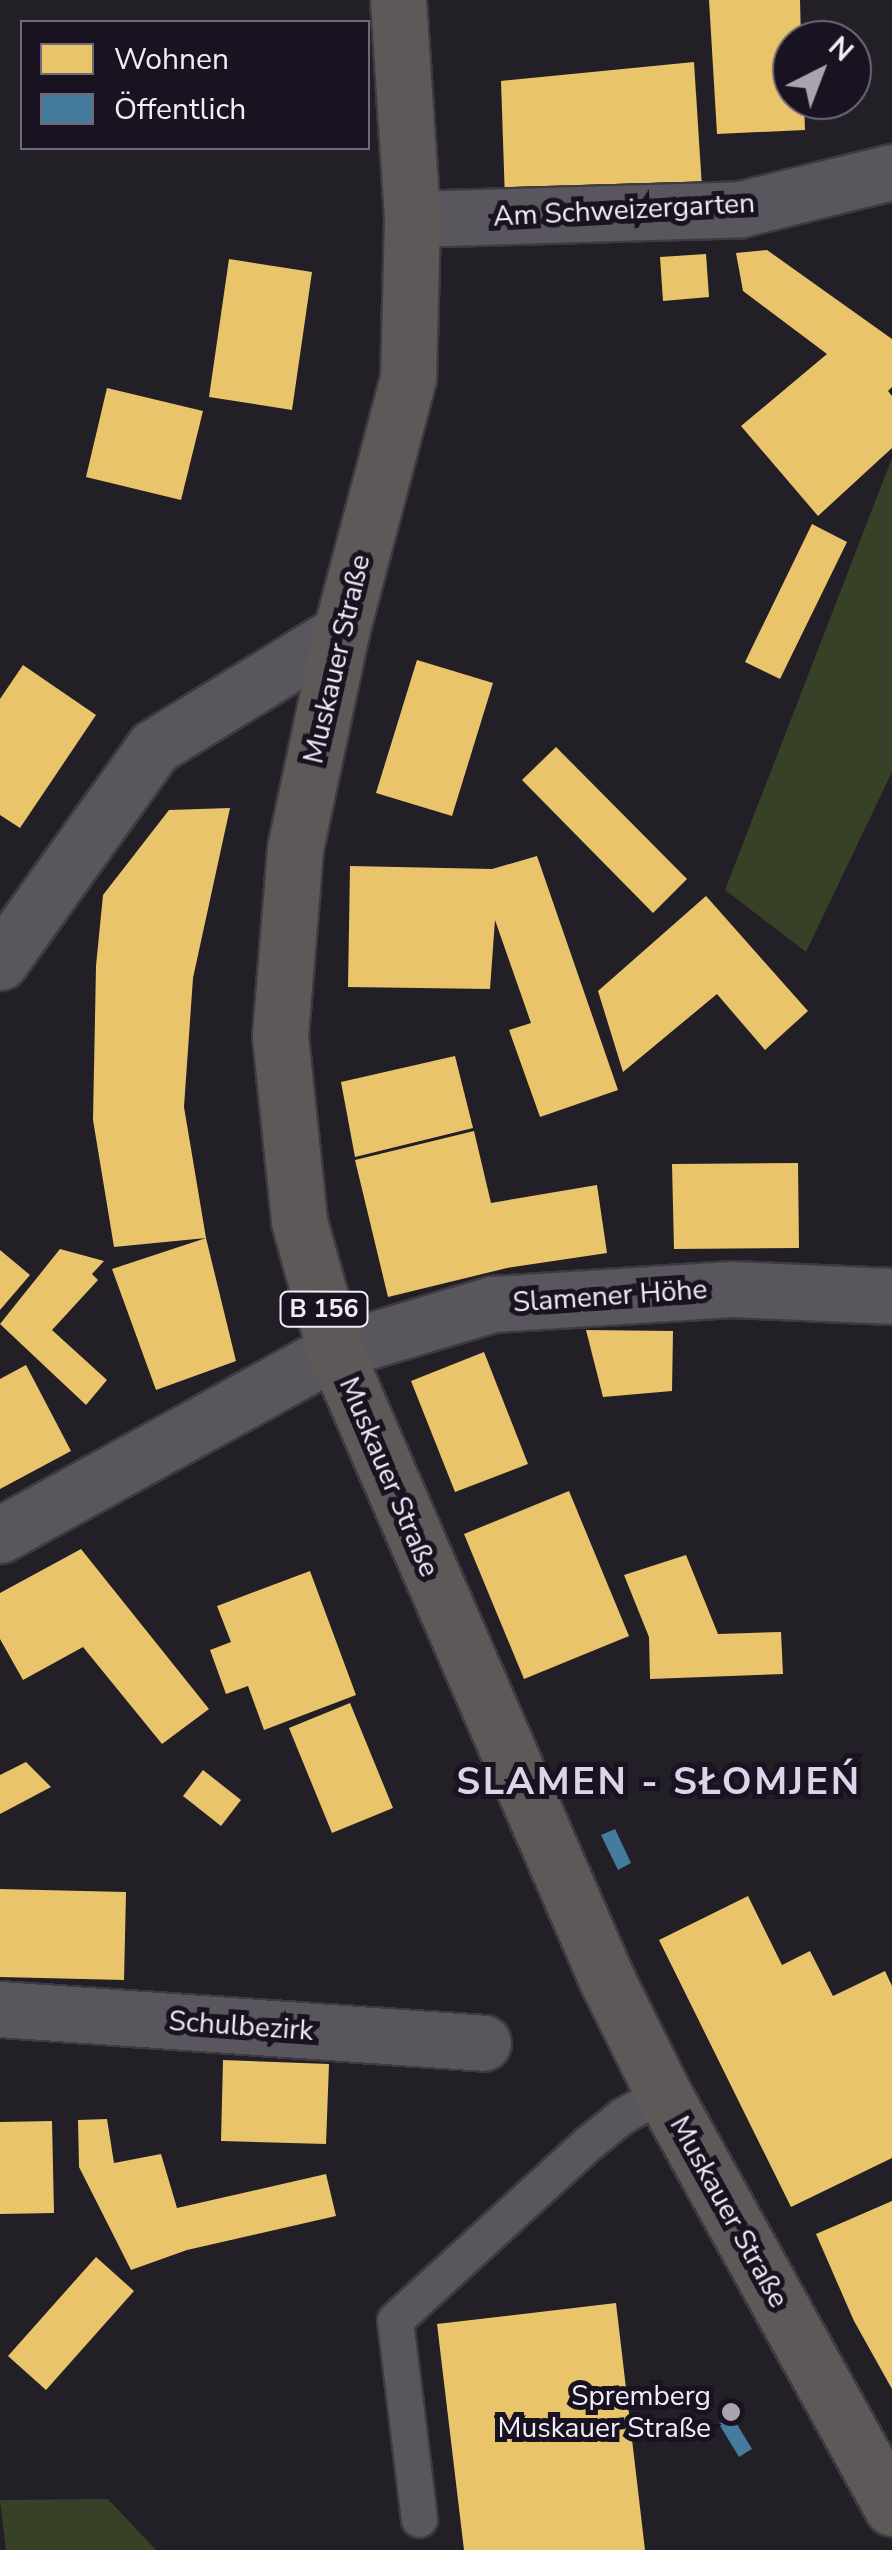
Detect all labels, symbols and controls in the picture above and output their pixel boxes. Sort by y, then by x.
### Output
legend [20,20,370,150]
north arrow [772,20,872,120]
text: N [820,28,861,70]
text: Wohnen [114,39,229,80]
text: Öffentlich [114,89,246,130]
street label: Am Schweizergarten [492,186,756,234]
street label: Muskauer Straße [297,551,377,767]
street label: Slamener Höhe [512,1272,708,1320]
road number: B 156 [279,1289,369,1329]
street label: Muskauer Straße [332,1372,446,1582]
district label: SLAMEN - SŁOMJEŃ [456,1759,862,1805]
street label: Schulbezirk [168,2004,314,2048]
street label: Muskauer Straße [663,2111,795,2313]
place label: Spremberg Muskauer Straße [498,2379,711,2445]
marker: Spremberg Muskauer Straße [720,2401,742,2423]

